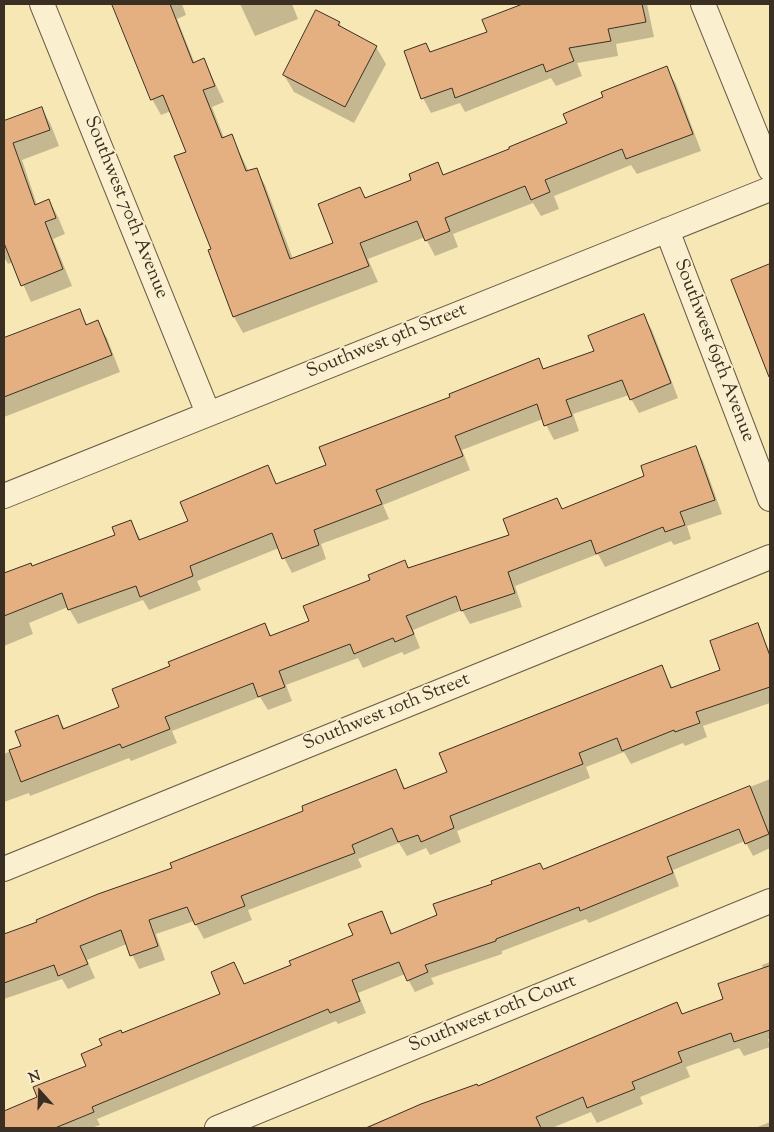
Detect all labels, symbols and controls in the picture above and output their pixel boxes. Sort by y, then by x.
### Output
street label: Southwest 70th Avenue [78,113,172,303]
street label: Southwest 69th Avenue [668,256,758,446]
street label: Southwest 9th Street [304,299,470,385]
street label: Southwest 10th Street [300,669,474,757]
street label: Southwest 10th Court [406,971,580,1059]
north arrow [15,1067,65,1117]
text: N [26,1067,44,1089]

